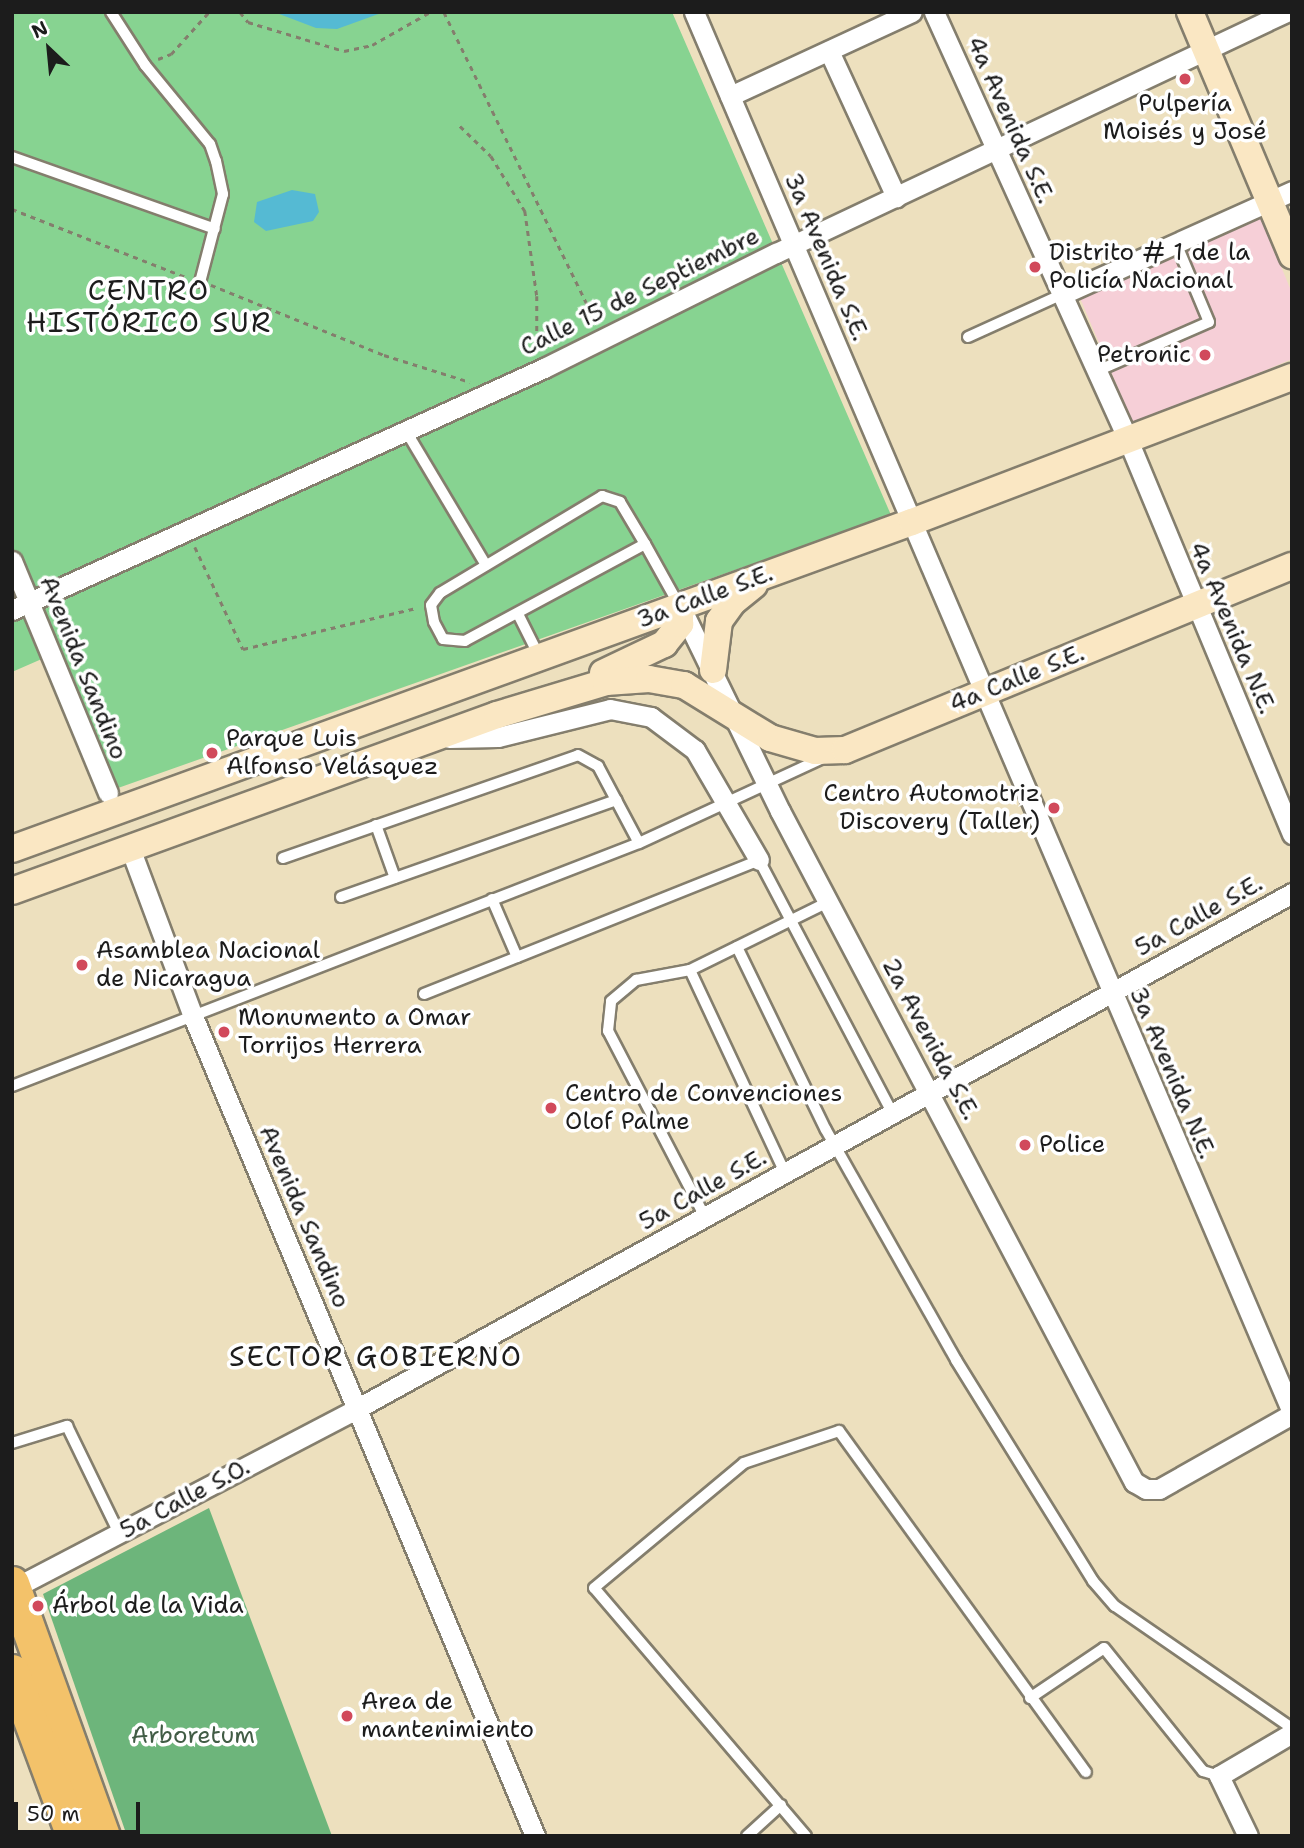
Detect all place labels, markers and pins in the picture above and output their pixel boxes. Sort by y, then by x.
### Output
marker: Pulpería Moisés y José [1177,71,1193,87]
place label: Pulpería Moisés y José [1103,90,1267,146]
place label: Distrito # 1 de la Policía Nacional [1049,239,1250,295]
marker: Distrito # 1 de la Policía Nacional [1027,259,1043,275]
place label: Petronic [1097,341,1191,369]
marker: Petronic [1197,347,1213,363]
place label: Parque Luis Alfonso Velásquez [226,725,438,781]
marker: Parque Luis Alfonso Velásquez [204,745,220,761]
place label: Centro Automotriz Discovery (Taller) [823,780,1040,836]
marker: Centro Automotriz Discovery (Taller) [1046,800,1062,816]
place label: Asamblea Nacional de Nicaragua [96,937,320,993]
marker: Asamblea Nacional de Nicaragua [74,957,90,973]
place label: Monumento a Omar Torrijos Herrera [238,1004,471,1060]
marker: Monumento a Omar Torrijos Herrera [216,1024,232,1040]
place label: Centro de Convenciones Olof Palme [565,1080,842,1136]
marker: Centro de Convenciones Olof Palme [543,1100,559,1116]
place label: Police [1039,1131,1105,1159]
marker: Police [1017,1137,1033,1153]
place label: Árbol de la Vida [52,1592,244,1620]
marker: Árbol de la Vida [30,1598,46,1614]
place label: Area de mantenimiento [361,1688,534,1744]
marker: Area de mantenimiento [339,1708,355,1724]

